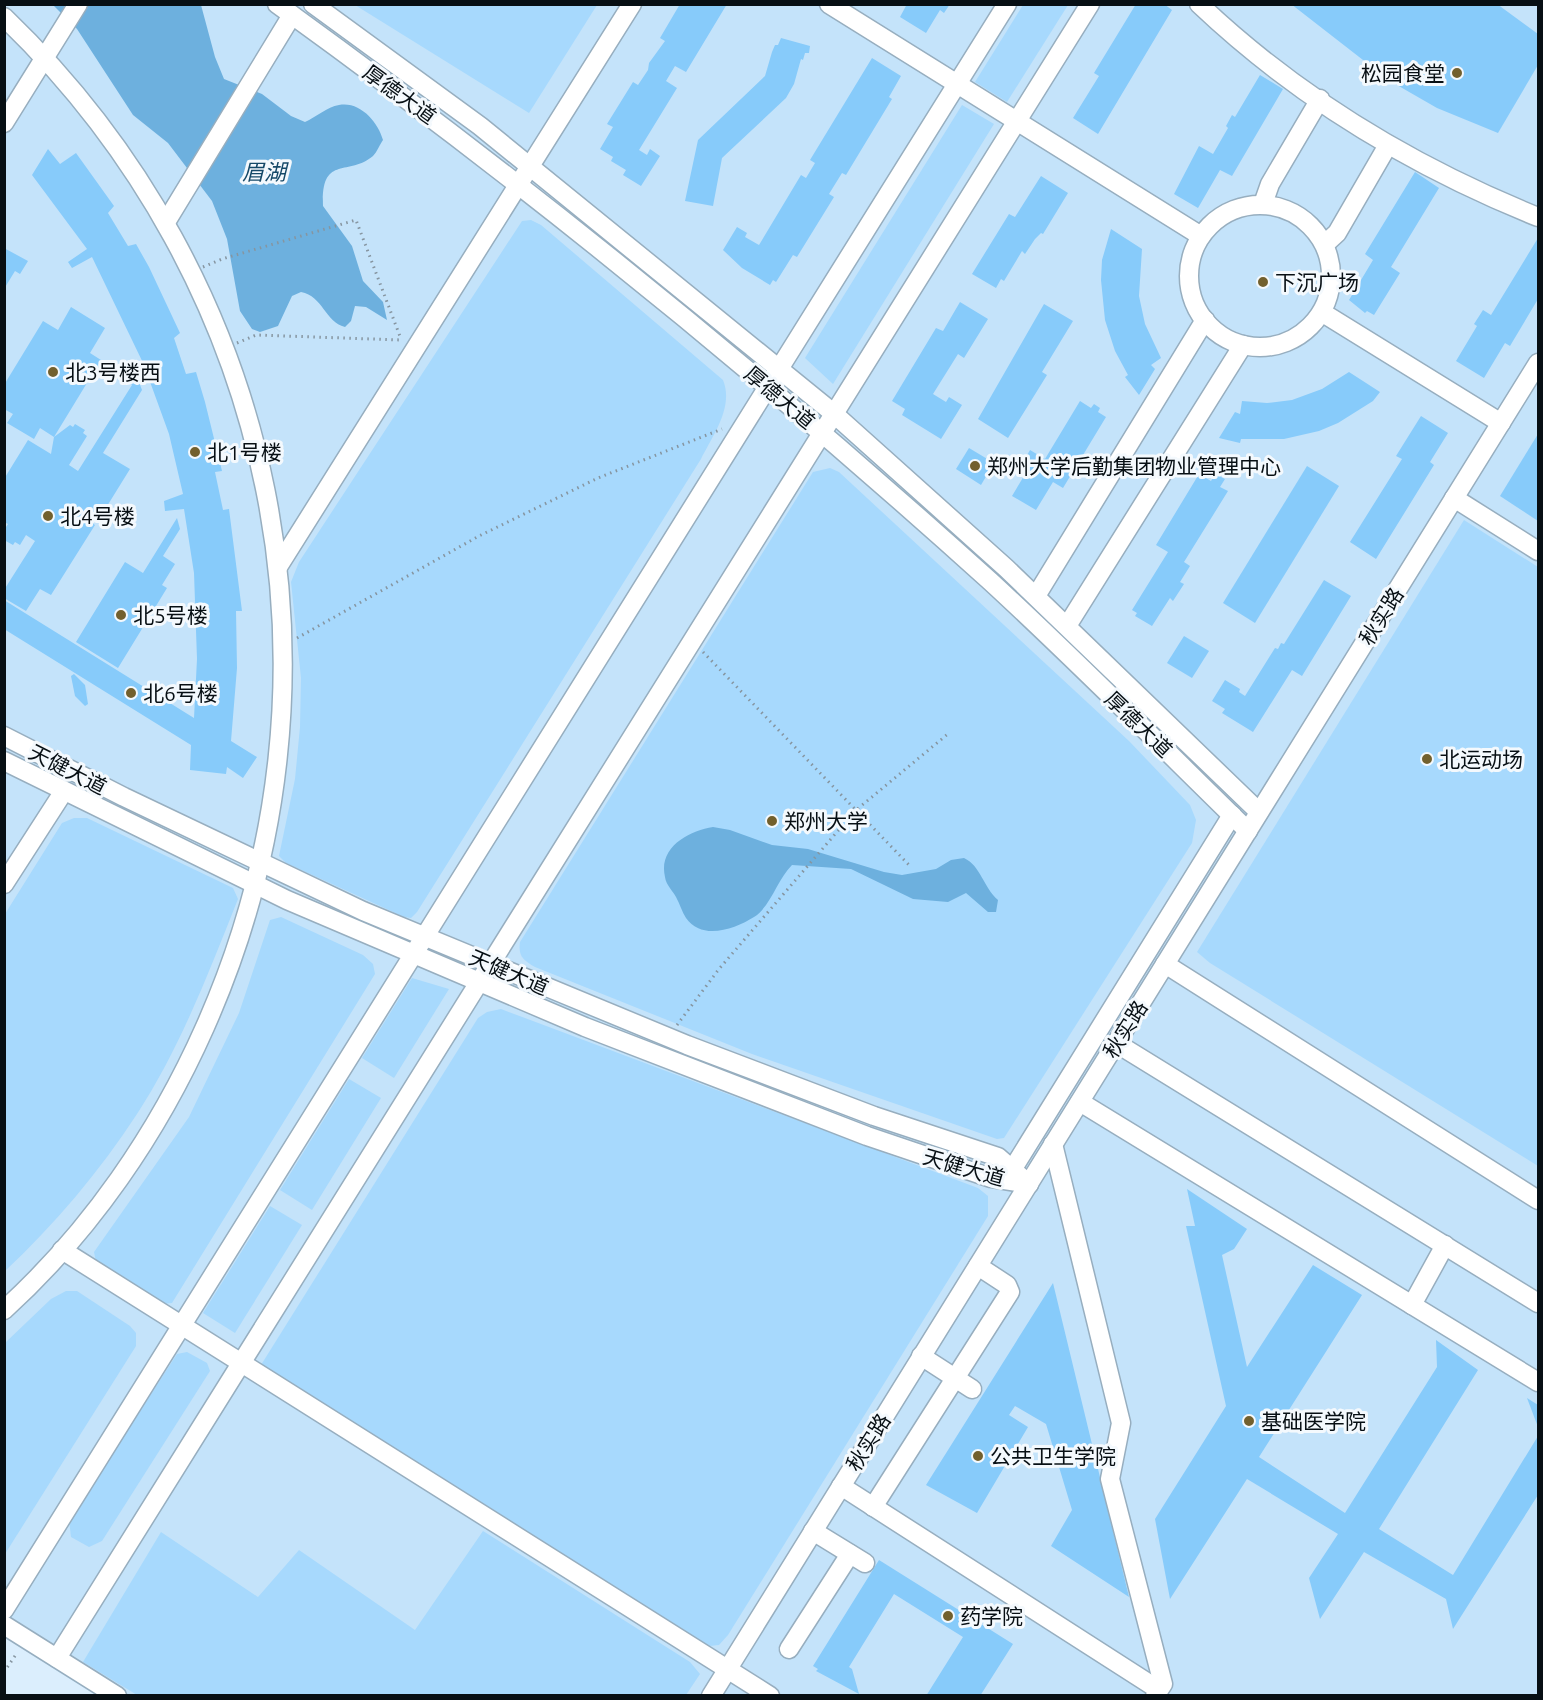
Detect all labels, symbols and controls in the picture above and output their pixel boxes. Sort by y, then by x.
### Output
street label: 厚德大道 [359,60,441,128]
place label: 松园食堂 [1361,61,1445,85]
marker: 松园食堂 [1450,66,1464,80]
water label: 眉湖 [242,159,289,184]
place label: 下沉广场 [1275,270,1359,294]
marker: 下沉广场 [1256,275,1270,289]
place label: 北3号楼西 [65,360,161,384]
street label: 厚德大道 [740,361,820,433]
marker: 北3号楼西 [46,365,60,379]
place label: 北1号楼 [207,440,282,464]
marker: 北1号楼 [188,445,202,459]
place label: 郑州大学后勤集团物业管理中心 [987,454,1281,478]
marker: 郑州大学后勤集团物业管理中心 [968,459,982,473]
place label: 北4号楼 [60,504,135,528]
marker: 北4号楼 [41,509,55,523]
street label: 秋实路 [1354,583,1408,649]
place label: 北5号楼 [133,603,208,627]
marker: 北5号楼 [114,608,128,622]
place label: 北6号楼 [143,681,218,705]
marker: 北6号楼 [124,686,138,700]
street label: 厚德大道 [1100,686,1178,762]
street label: 天健大道 [25,739,111,799]
place label: 北运动场 [1439,747,1523,771]
marker: 北运动场 [1420,752,1434,766]
place label: 郑州大学 [784,809,868,833]
marker: 郑州大学 [765,814,779,828]
street label: 天健大道 [466,945,552,999]
street label: 秋实路 [1098,996,1152,1062]
street label: 天健大道 [920,1144,1008,1190]
street label: 秋实路 [841,1409,895,1475]
place label: 基础医学院 [1261,1409,1366,1433]
marker: 基础医学院 [1242,1414,1256,1428]
place label: 公共卫生学院 [990,1444,1116,1468]
marker: 公共卫生学院 [971,1449,985,1463]
place label: 药学院 [960,1604,1023,1628]
marker: 药学院 [941,1609,955,1623]

